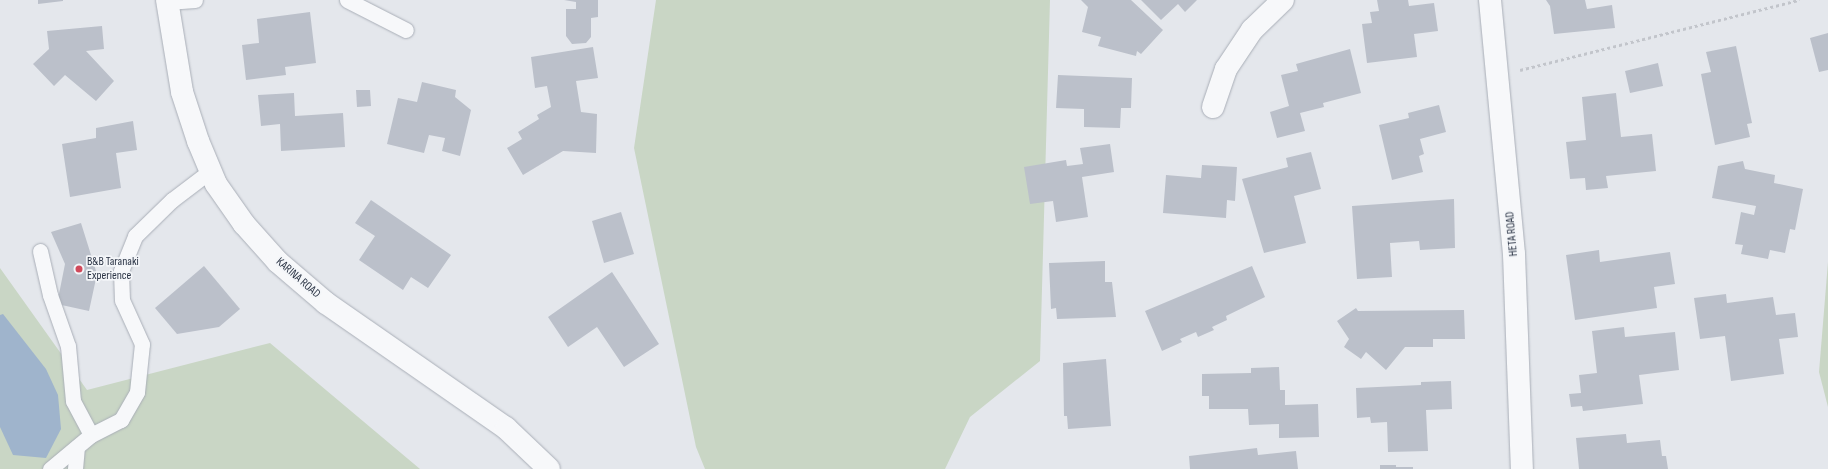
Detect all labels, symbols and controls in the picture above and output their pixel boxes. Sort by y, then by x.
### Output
street label: HETA ROAD [1503,211,1521,257]
place label: B&B Taranaki Experience [87,255,139,283]
street label: KARINA ROAD [273,255,323,301]
marker: B&B Taranaki Experience [74,264,84,274]

